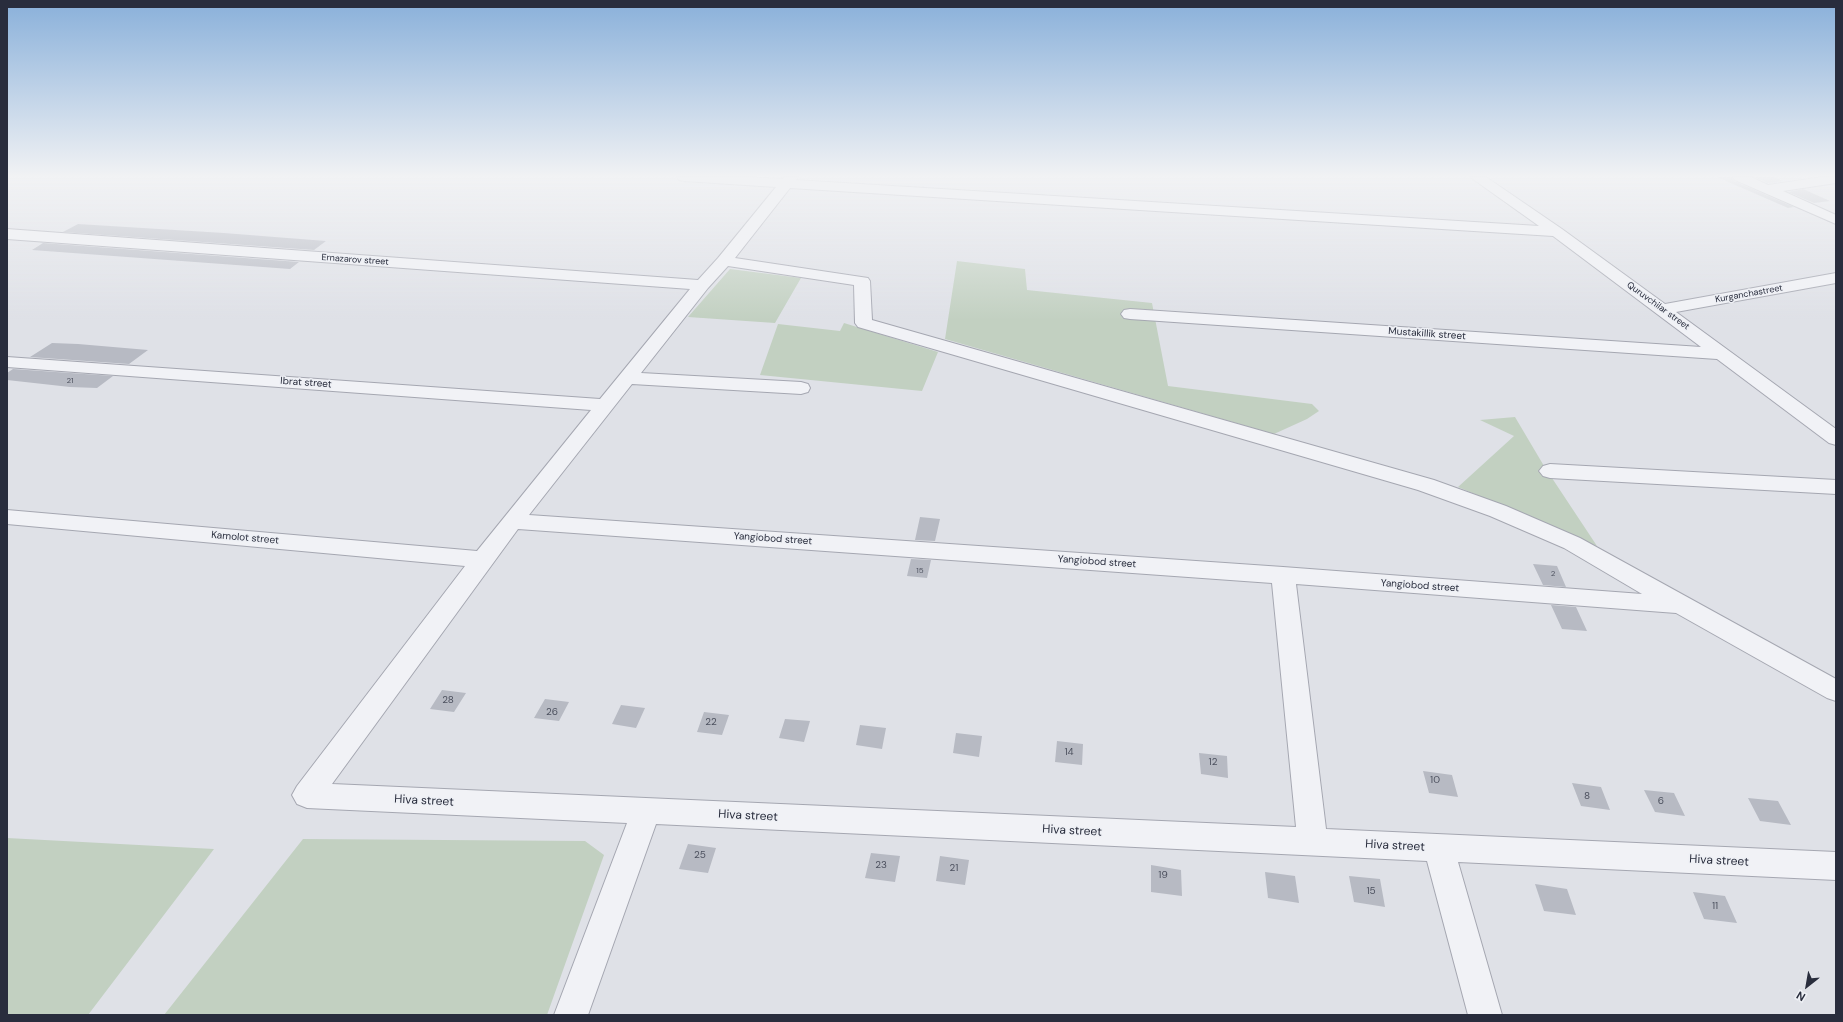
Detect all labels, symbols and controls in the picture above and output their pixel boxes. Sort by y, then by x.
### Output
street label: Ernazarov street [321,252,389,268]
street label: Quruvchilar street [1625,280,1691,332]
street label: Kurganchastreet [1714,283,1784,305]
street label: Mustakillik street [1388,325,1466,343]
street label: Ibrat street [280,375,332,391]
house number: 21 [66,376,74,386]
street label: Kamolot street [211,529,279,547]
street label: Yangiobod street [733,530,813,548]
street label: Yangiobod street [1057,553,1137,571]
house number: 15 [916,566,924,576]
house number: 2 [1551,569,1555,579]
street label: Yangiobod street [1380,577,1460,595]
house number: 28 [442,694,454,706]
house number: 26 [546,706,558,718]
house number: 22 [705,716,717,728]
house number: 14 [1064,746,1074,758]
house number: 12 [1209,756,1217,768]
house number: 10 [1430,774,1440,786]
house number: 8 [1584,790,1590,802]
street label: Hiva street [394,792,454,810]
house number: 6 [1658,795,1664,807]
street label: Hiva street [718,807,778,825]
street label: Hiva street [1042,822,1102,840]
street label: Hiva street [1365,837,1425,855]
house number: 25 [694,849,706,861]
street label: Hiva street [1689,852,1749,870]
house number: 23 [875,859,887,871]
house number: 21 [950,862,958,874]
house number: 19 [1158,869,1168,881]
house number: 15 [1366,885,1376,897]
house number: 11 [1712,900,1718,912]
north arrow [1787,966,1827,1006]
text: N [1794,988,1808,1004]

